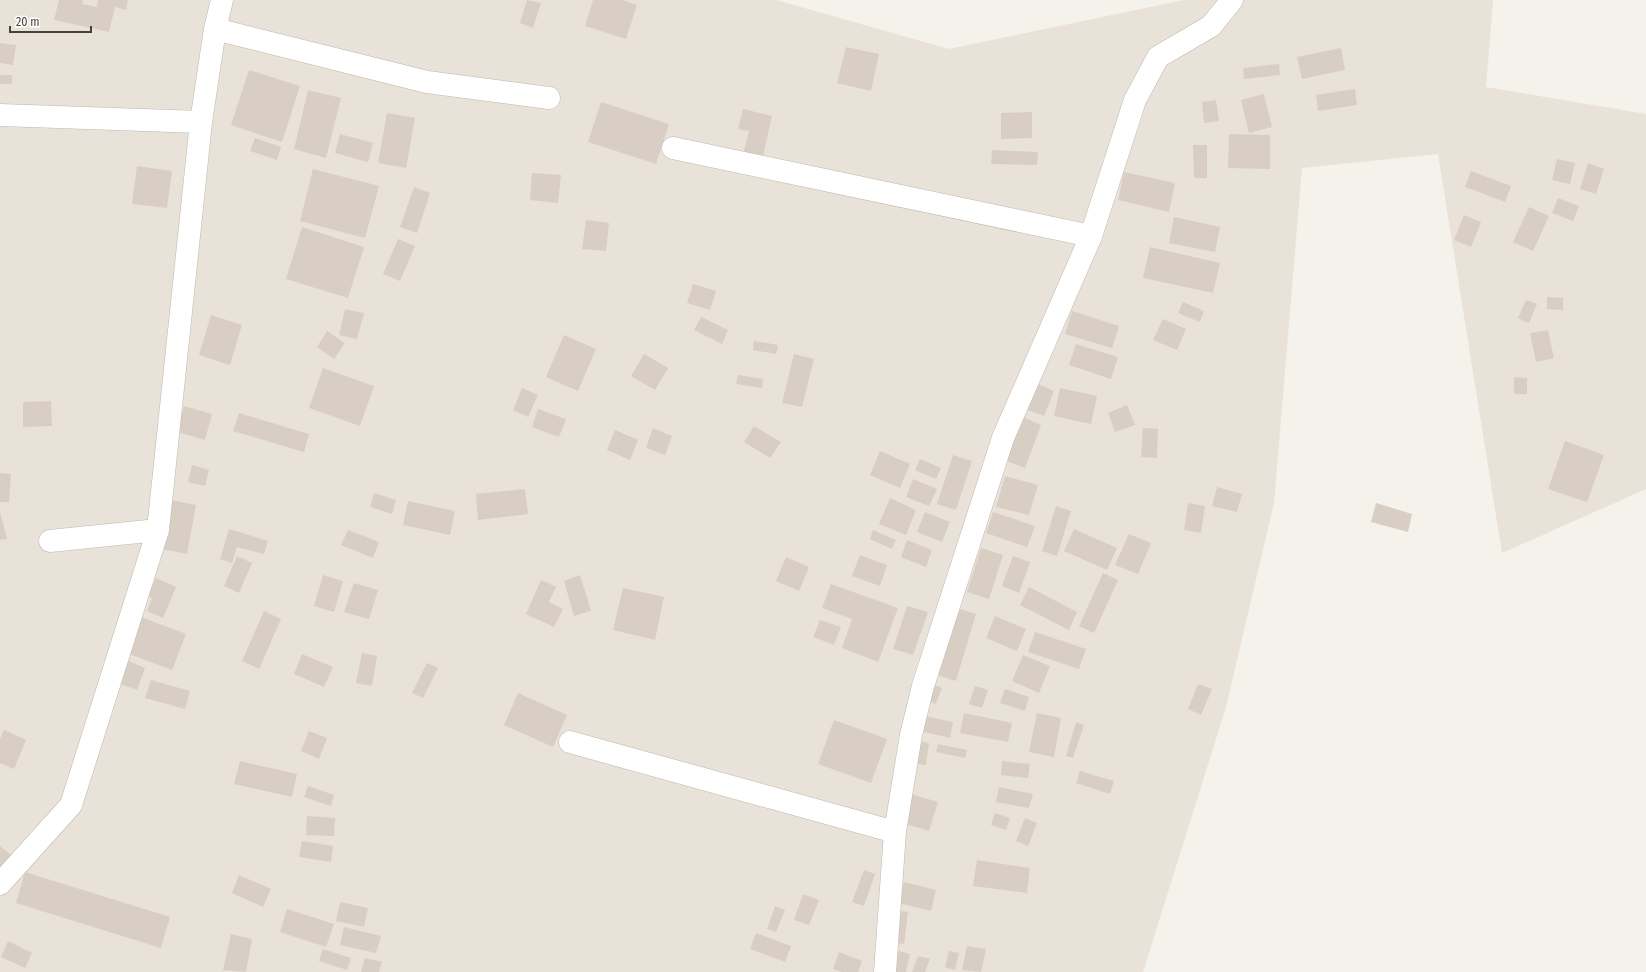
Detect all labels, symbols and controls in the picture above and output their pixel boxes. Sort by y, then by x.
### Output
scale bar [10,8,91,34]
text: 20 m [16,15,40,29]

